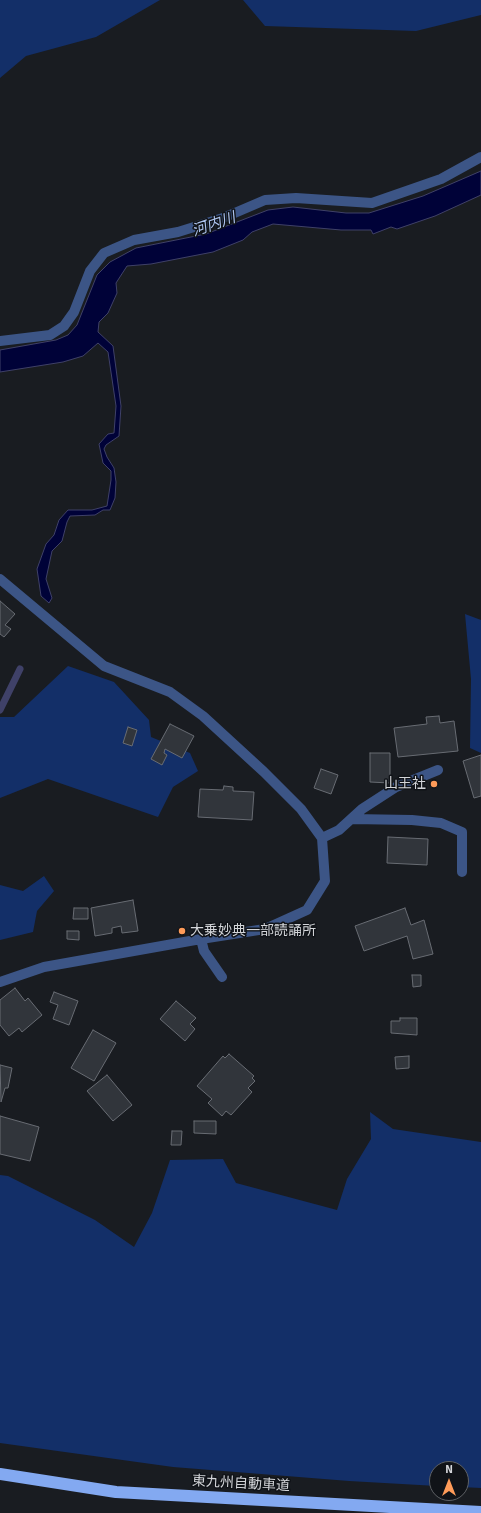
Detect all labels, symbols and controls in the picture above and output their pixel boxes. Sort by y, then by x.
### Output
water label: 河内川 [190,209,238,241]
place label: 山王社 [384,776,426,792]
marker: 山王社 [429,779,439,789]
place label: 大乗妙典一部読誦所 [190,923,316,939]
marker: 大乗妙典一部読誦所 [177,926,187,936]
north arrow [429,1461,469,1501]
text: N [445,1463,453,1476]
street label: 東九州自動車道 [192,1473,290,1495]

